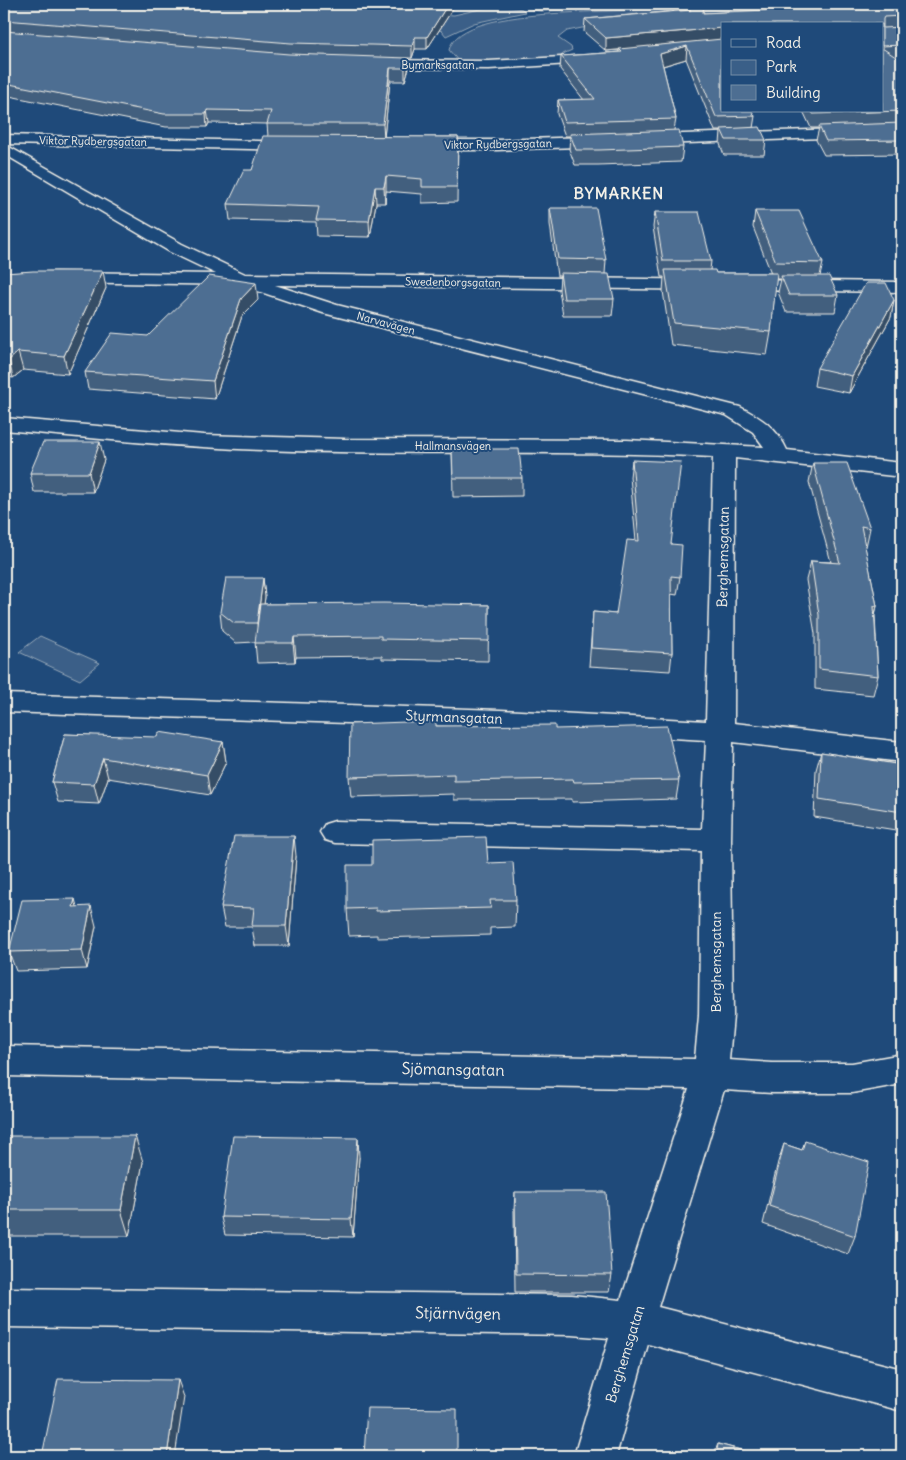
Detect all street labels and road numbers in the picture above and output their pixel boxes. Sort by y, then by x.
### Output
street label: Bymarksgatan [401,58,475,72]
street label: Viktor Rydbergsgatan [39,133,147,149]
street label: Viktor Rydbergsgatan [444,136,552,152]
street label: Swedenborgsgatan [405,274,501,290]
street label: Narvavägen [355,309,417,337]
street label: Hallmansvägen [415,439,491,453]
street label: Berghemsgatan [713,506,733,608]
street label: Styrmansgatan [405,706,503,728]
street label: Berghemsgatan [707,912,725,1012]
street label: Sjömansgatan [401,1058,505,1080]
street label: Stjärnvägen [415,1302,501,1324]
street label: Berghemsgatan [602,1303,648,1405]

